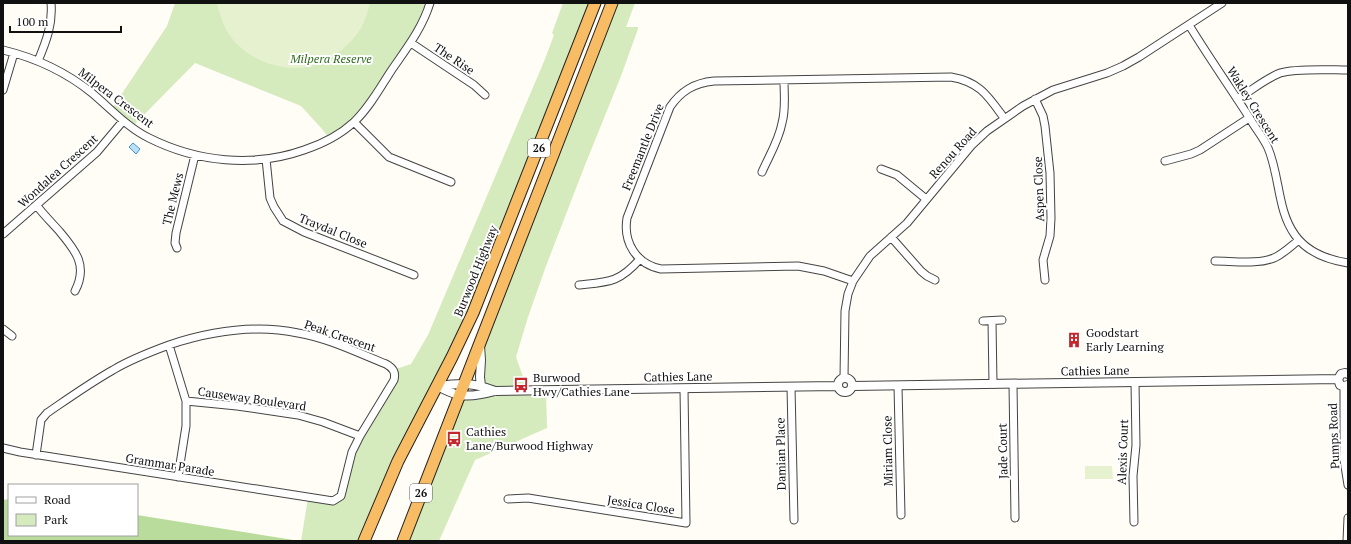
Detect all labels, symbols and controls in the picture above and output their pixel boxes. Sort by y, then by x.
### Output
scale bar [10,8,121,34]
text: 100 m [16,14,49,29]
street label: The Rise [431,40,478,78]
park label: Milpera Reserve [289,51,372,66]
street label: Milpera Crescent [76,64,157,131]
street label: Wakley Crescent [1224,64,1283,146]
street label: Freemantle Drive [618,101,667,192]
street label: Renou Road [926,124,980,181]
street label: Wondalea Crescent [15,131,101,210]
road number: 26 [528,139,550,157]
street label: Aspen Close [1030,156,1047,222]
street label: The Mews [159,171,186,227]
street label: Traydal Close [297,210,369,251]
street label: Burwood Highway [450,222,501,319]
street label: Peak Crescent [302,316,378,355]
place label: Goodstart Early Learning [1086,325,1164,354]
building icon: Goodstart Early Learning [1065,331,1083,349]
street label: Cathies Lane [1060,362,1130,379]
street label: Cathies Lane [643,368,713,385]
place label: Burwood Hwy/Cathies Lane [533,370,630,399]
bus stop icon: Burwood Hwy/Cathies Lane [512,376,530,394]
street label: Causeway Boulevard [197,383,308,414]
street label: Pumps Road [1325,402,1342,469]
street label: Miriam Close [879,415,896,487]
street label: Damian Place [772,417,789,491]
street label: Alexis Court [1114,418,1131,485]
street label: Jade Court [995,422,1010,479]
place label: Cathies Lane/Burwood Highway [466,424,594,453]
bus stop icon: Cathies Lane/Burwood Highway [445,430,463,448]
street label: Grammar Parade [125,450,216,479]
legend [8,484,138,536]
road number: 26 [410,484,432,502]
text: Road [44,492,71,507]
street label: Jessica Close [606,492,676,517]
text: Park [44,512,69,527]

